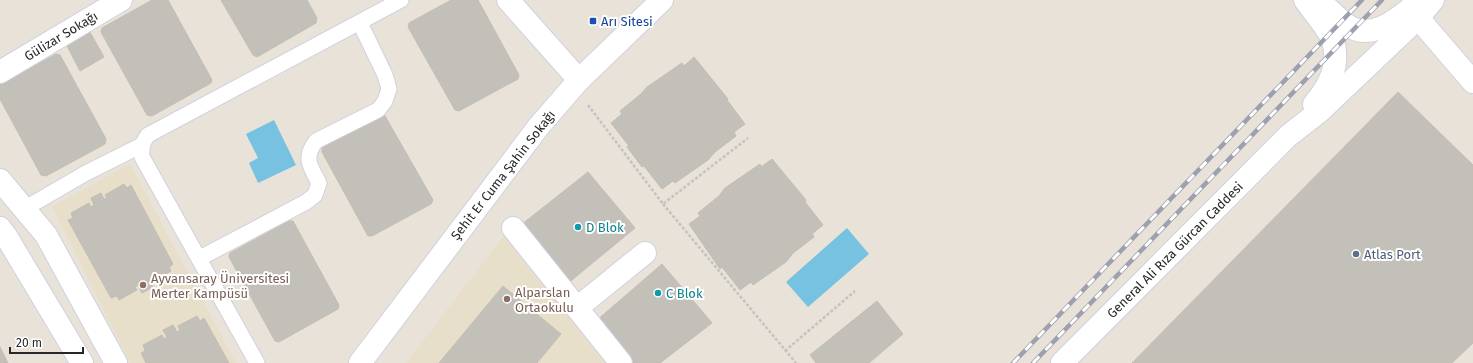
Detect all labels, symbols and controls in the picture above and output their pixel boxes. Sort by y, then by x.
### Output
street label: Gülizar Sokağı [22,8,100,64]
place label: Arı Sitesi [601,14,653,29]
marker: Arı Sitesi [588,16,598,26]
street label: Şehit Er Cuma Şahin Sokağı [448,107,558,243]
street label: General Ali Rıza Gürcan Caddesi [1104,179,1246,321]
place label: D Blok [586,220,624,235]
marker: D Blok [573,222,583,232]
place label: Atlas Port [1364,247,1421,262]
marker: Atlas Port [1351,249,1361,259]
place label: Ayvansaray Üniversitesi Merter Kampüsü [151,270,289,301]
marker: Ayvansaray Üniversitesi Merter Kampüsü [138,280,148,290]
place label: Alparslan Ortaokulu [515,285,574,315]
place label: C Blok [666,286,703,301]
marker: C Blok [653,288,663,298]
marker: Alparslan Ortaokulu [502,294,512,304]
scale bar [10,329,83,355]
text: 20 m [16,336,42,350]

